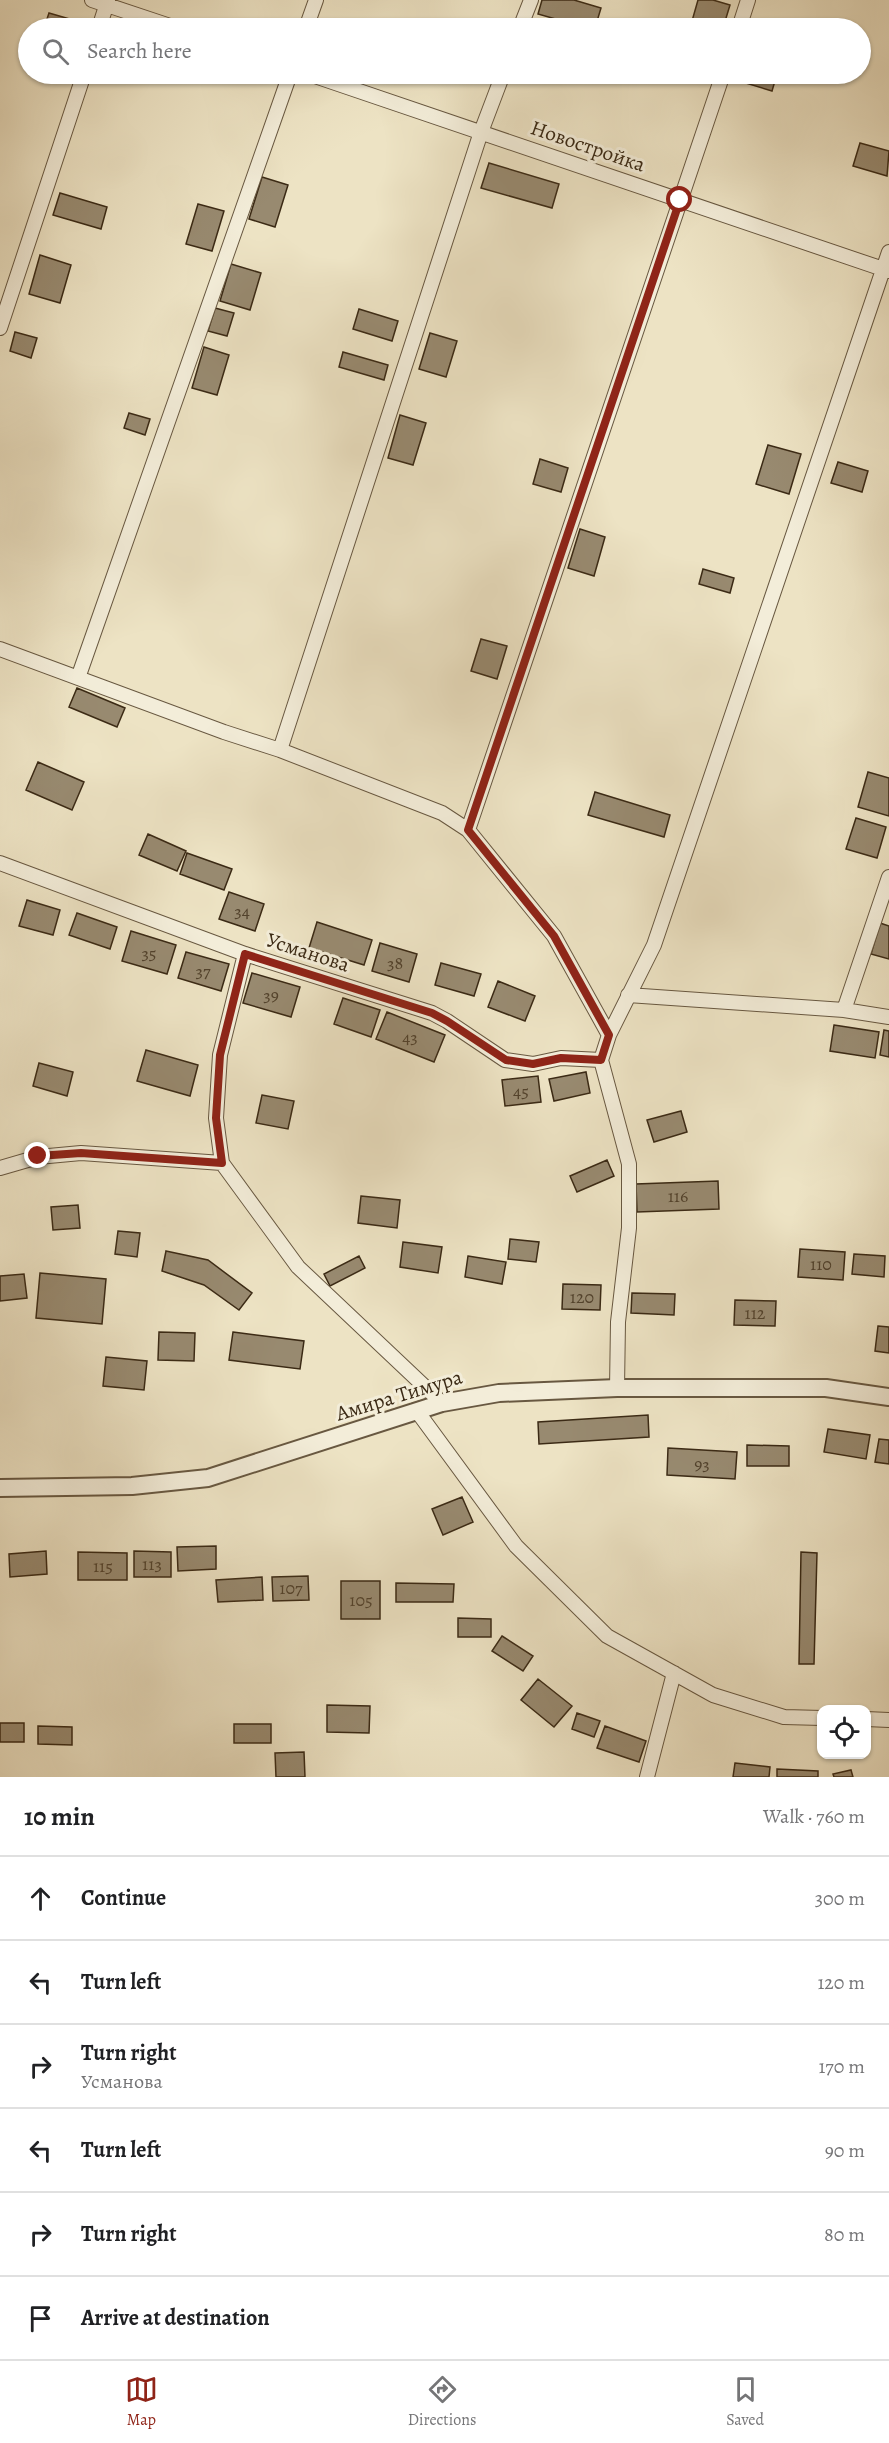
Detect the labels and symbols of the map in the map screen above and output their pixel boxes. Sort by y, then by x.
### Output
street label: Новостройка [527,113,649,179]
route start [666,186,692,212]
house number: 34 [234,899,250,923]
street label: Усманова [263,925,353,979]
house number: 35 [141,941,157,965]
house number: 38 [387,951,403,975]
house number: 37 [195,959,211,983]
house number: 39 [263,983,279,1007]
house number: 43 [402,1025,418,1049]
house number: 45 [513,1079,529,1103]
route end [24,1142,50,1168]
house number: 116 [668,1184,688,1208]
house number: 110 [810,1252,832,1276]
house number: 120 [570,1285,594,1309]
house number: 112 [745,1301,766,1325]
street label: Амира Тимура [332,1362,466,1428]
house number: 93 [694,1452,710,1476]
house number: 113 [142,1552,162,1576]
house number: 115 [93,1554,113,1578]
house number: 107 [279,1576,303,1600]
house number: 105 [349,1588,373,1612]

